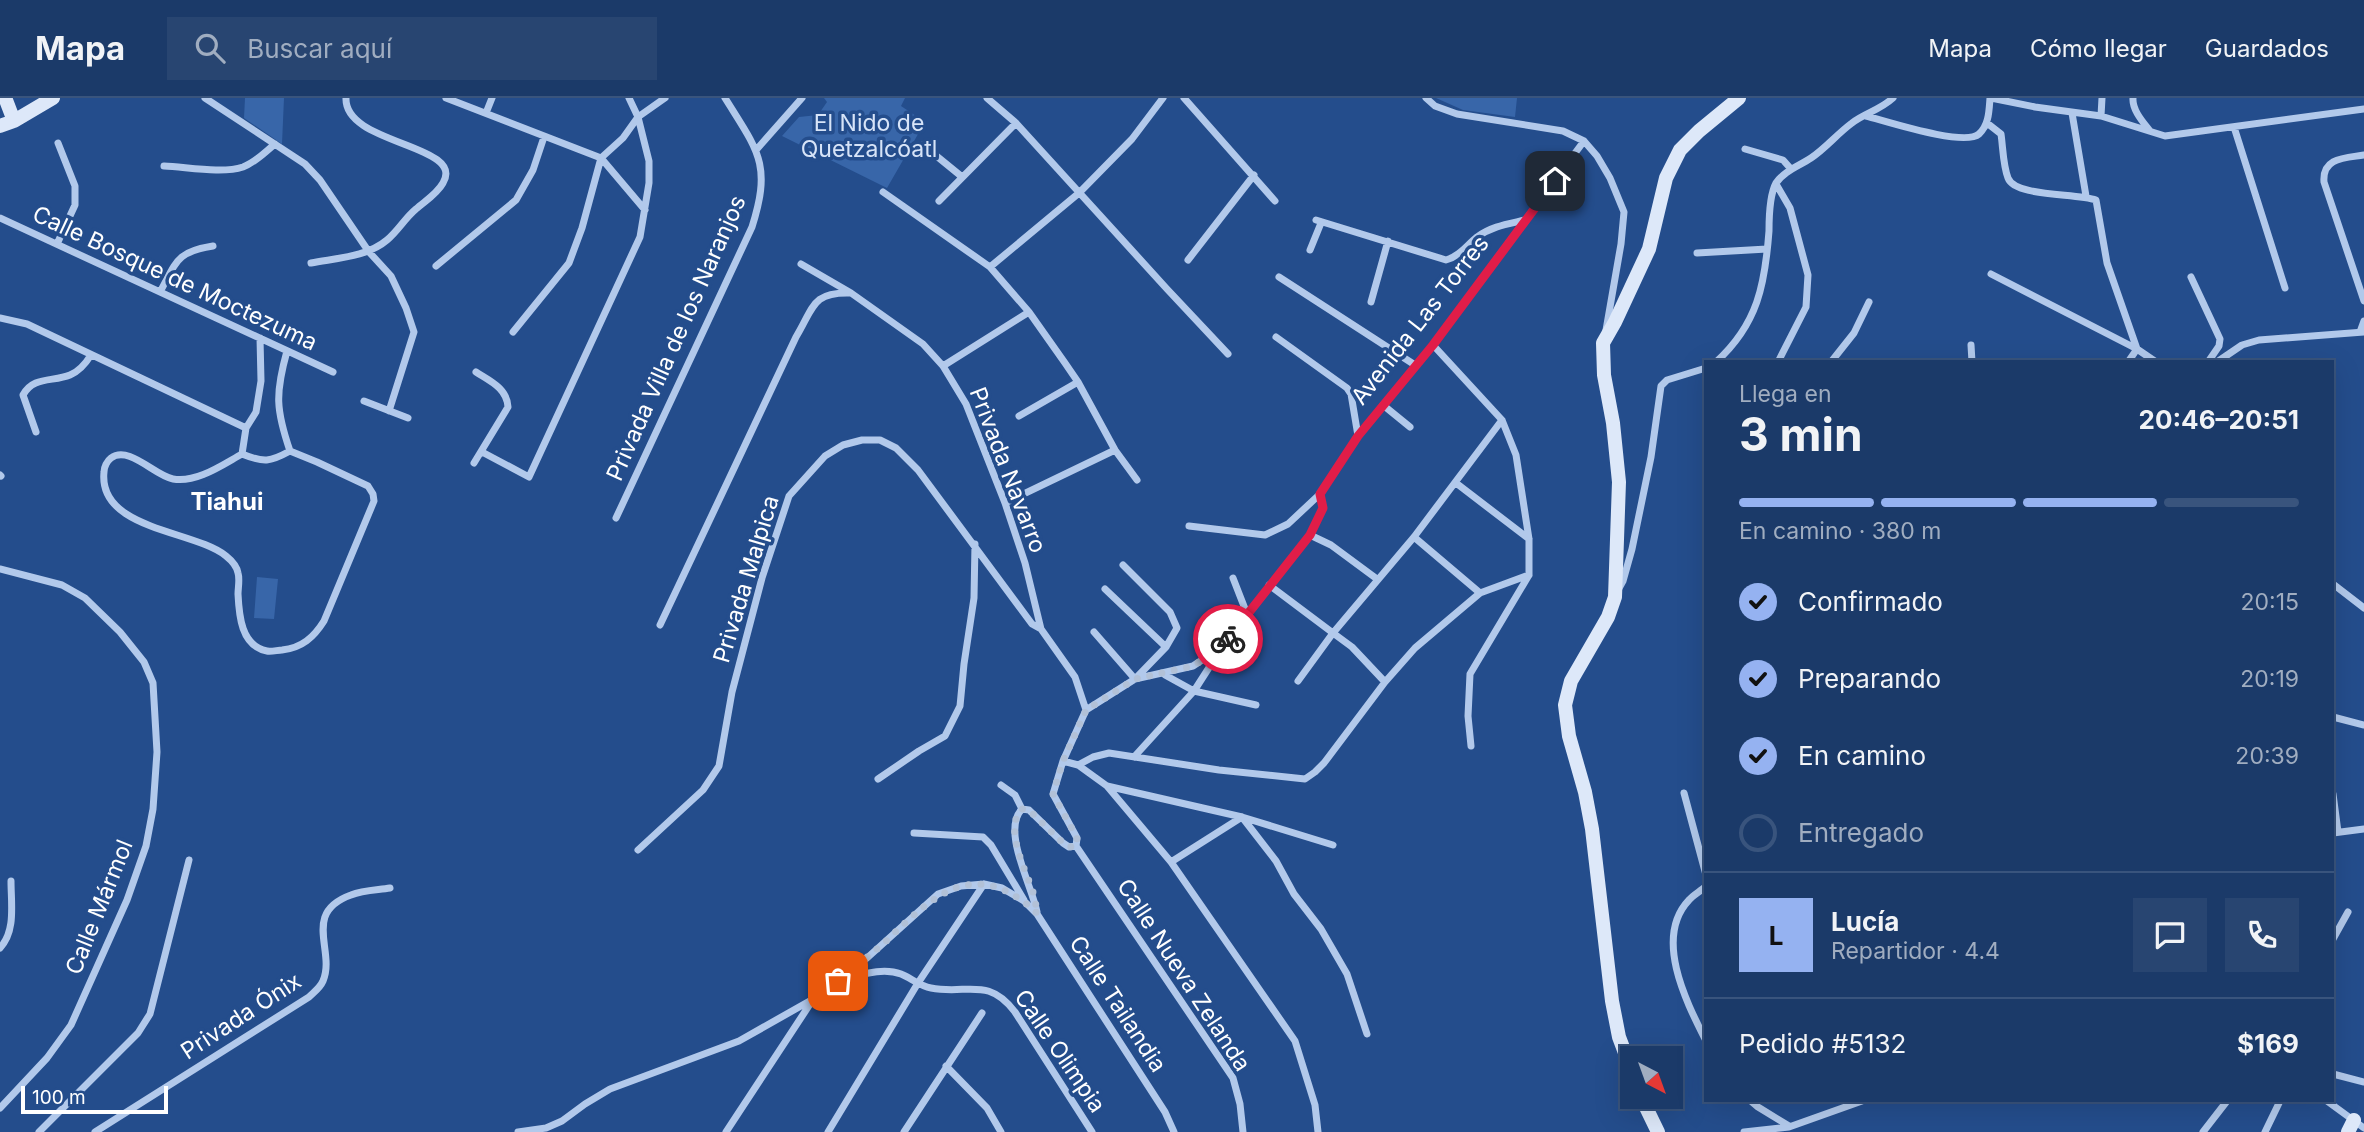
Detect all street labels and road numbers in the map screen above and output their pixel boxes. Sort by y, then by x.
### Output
street label: Privada Villa de los Naranjos [600,191,752,485]
street label: Calle Bosque de Moctezuma [28,200,322,356]
street label: Avenida Las Torres [1345,230,1495,410]
street label: Privada Navarro [964,383,1052,557]
street label: Privada Malpica [707,492,785,666]
street label: Calle Mármol [59,835,139,979]
street label: Calle Nueva Zelanda [1111,874,1257,1076]
street label: Calle Tailandia [1063,931,1173,1077]
street label: Privada Ónix [176,967,306,1065]
street label: Calle Olimpia [1009,984,1111,1118]

